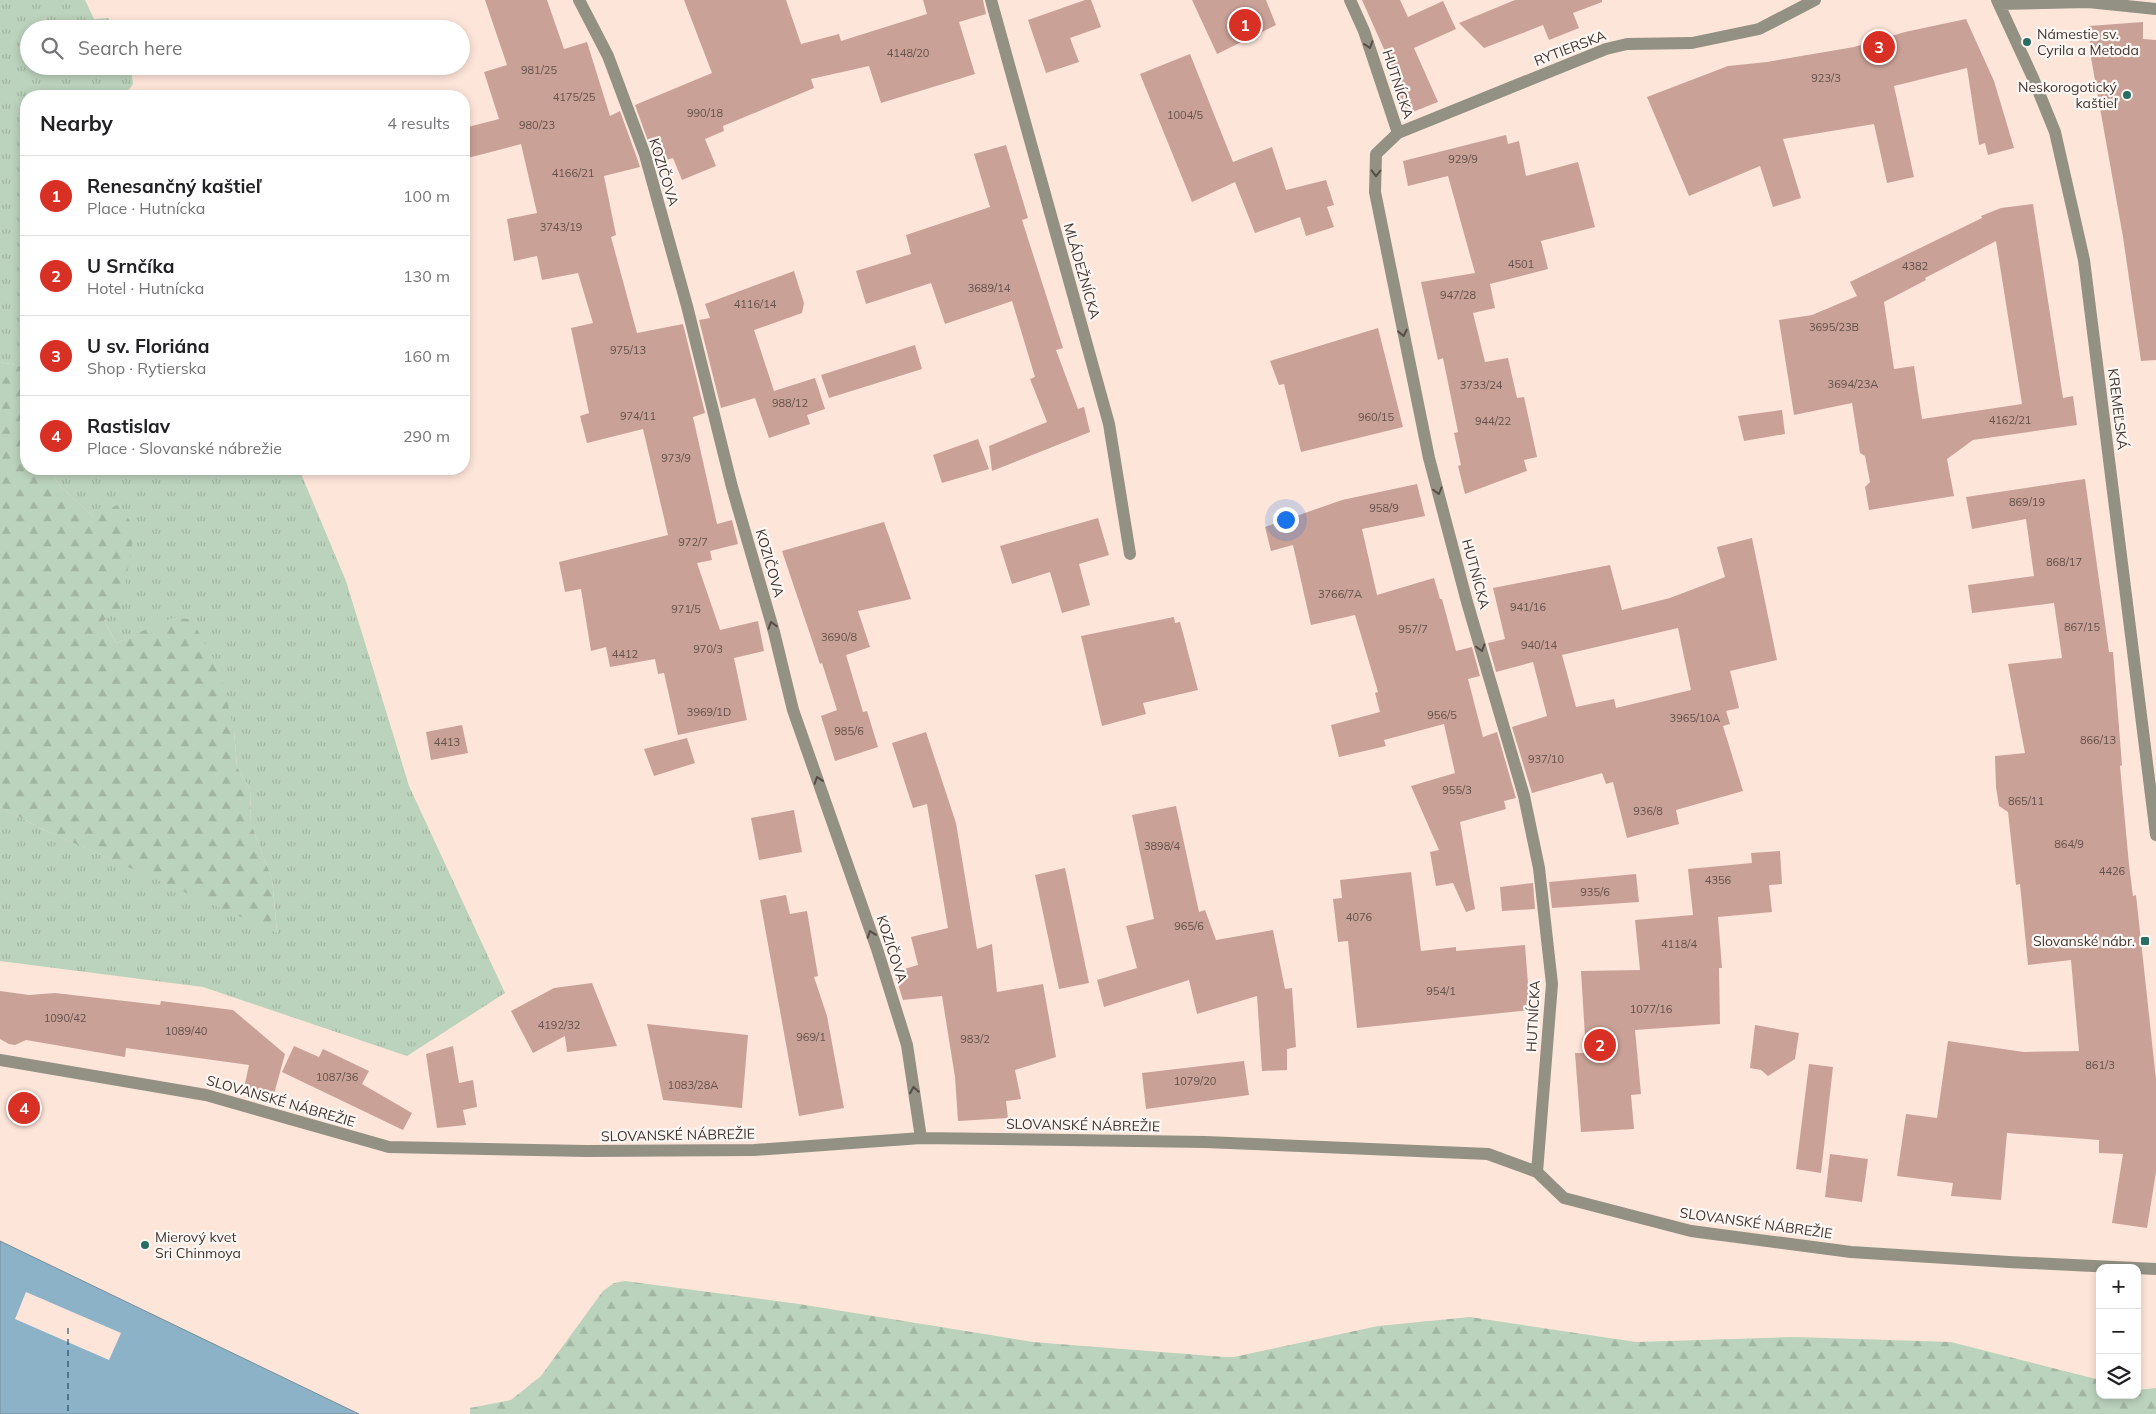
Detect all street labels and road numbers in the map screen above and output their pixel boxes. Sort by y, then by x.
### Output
street label: RYTIERSKA [1531,26,1609,70]
street label: HUTNÍCKA [1378,47,1418,122]
street label: KOZIČOVA [645,136,683,209]
street label: MLÁDEŽNÍCKA [1060,221,1105,322]
street label: KREMEĽSKÁ [2104,367,2132,451]
street label: KOZIČOVA [752,527,789,600]
street label: HUTNÍCKA [1458,537,1494,612]
street label: KOZIČOVA [873,913,912,986]
street label: HUTNÍCKA [1522,979,1544,1052]
street label: SLOVANSKÉ NÁBREŽIE [204,1071,358,1131]
street label: SLOVANSKÉ NÁBREŽIE [1006,1115,1160,1135]
street label: SLOVANSKÉ NÁBREŽIE [601,1125,755,1145]
street label: SLOVANSKÉ NÁBREŽIE [1678,1203,1834,1243]

